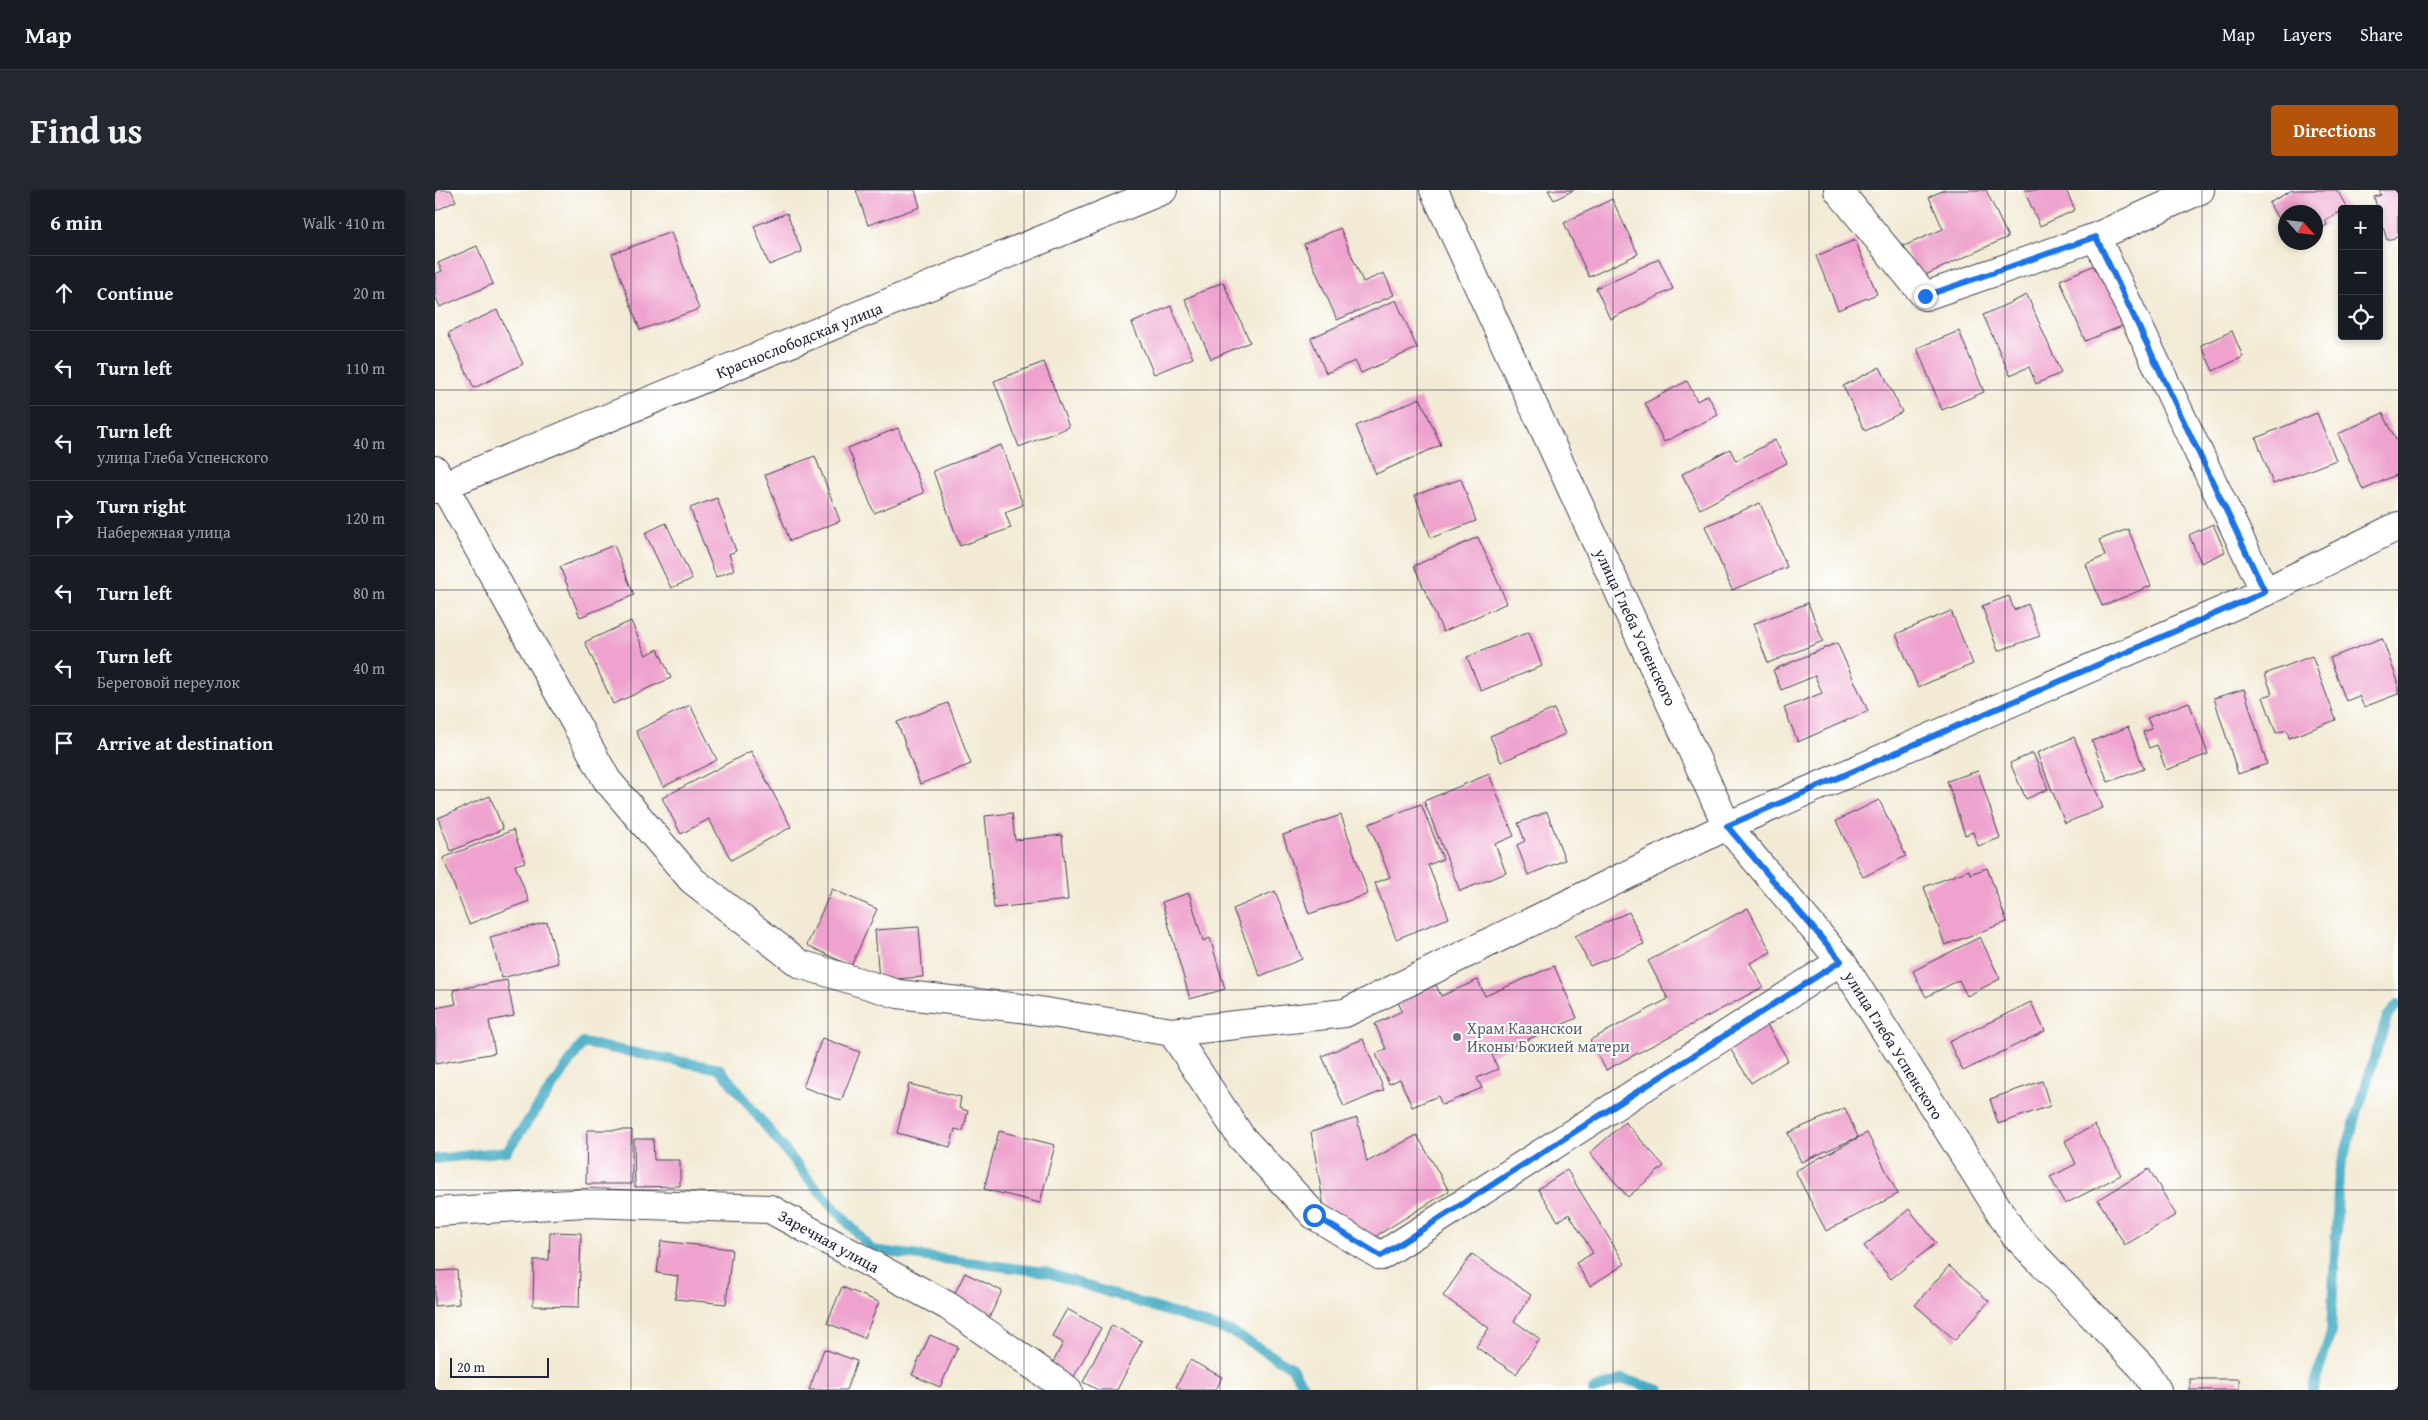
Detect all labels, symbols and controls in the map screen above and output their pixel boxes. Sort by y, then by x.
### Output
text: Map [25,17,72,52]
text: Map [2222,21,2255,48]
text: Layers [2283,21,2332,48]
text: Share [2360,21,2403,48]
text: Find us [30,105,143,156]
button: Directions [2271,105,2398,156]
north arrow [2278,205,2323,250]
map controls [2338,205,2383,340]
button: + [2338,205,2383,250]
text: 6 min [50,207,102,238]
text: Walk · 410 m [302,211,385,235]
button: − [2338,250,2383,295]
icon: ahead [50,279,78,307]
text: Continue [97,279,174,307]
text: 20 m [353,281,385,305]
route end [1914,285,1937,308]
street label: Краснослободская улица [712,295,886,384]
button: locate [2338,295,2383,340]
icon: left [50,354,78,382]
text: Turn left [97,354,172,382]
text: 110 m [345,356,385,380]
text: Turn left [97,417,172,445]
icon: left [50,429,78,457]
text: 40 m [353,431,385,455]
text: улица Глеба Успенского [97,445,268,469]
text: Turn right [97,492,186,520]
icon: right [50,504,78,532]
text: 120 m [345,506,385,530]
text: Набережная улица [97,520,231,544]
street label: улица Глеба Успенского [1588,543,1683,710]
icon: left [50,579,78,607]
text: Turn left [97,579,172,607]
text: 80 m [353,581,385,605]
text: Turn left [97,642,172,670]
icon: left [50,654,78,682]
text: 40 m [353,656,385,680]
text: Береговой переулок [97,670,240,694]
icon: arrive [50,729,78,757]
text: Arrive at destination [97,729,273,757]
street label: улица Глеба Успенского [1838,965,1950,1124]
place label: Храм Казанскои Иконы Божией матери [1467,1016,1630,1058]
marker: Храм Казанскои Иконы Божией матери [1451,1031,1463,1043]
street label: Заречная улица [774,1203,884,1279]
route start [1303,1204,1326,1227]
scale bar [450,1355,549,1378]
text: 20 m [457,1357,485,1377]

